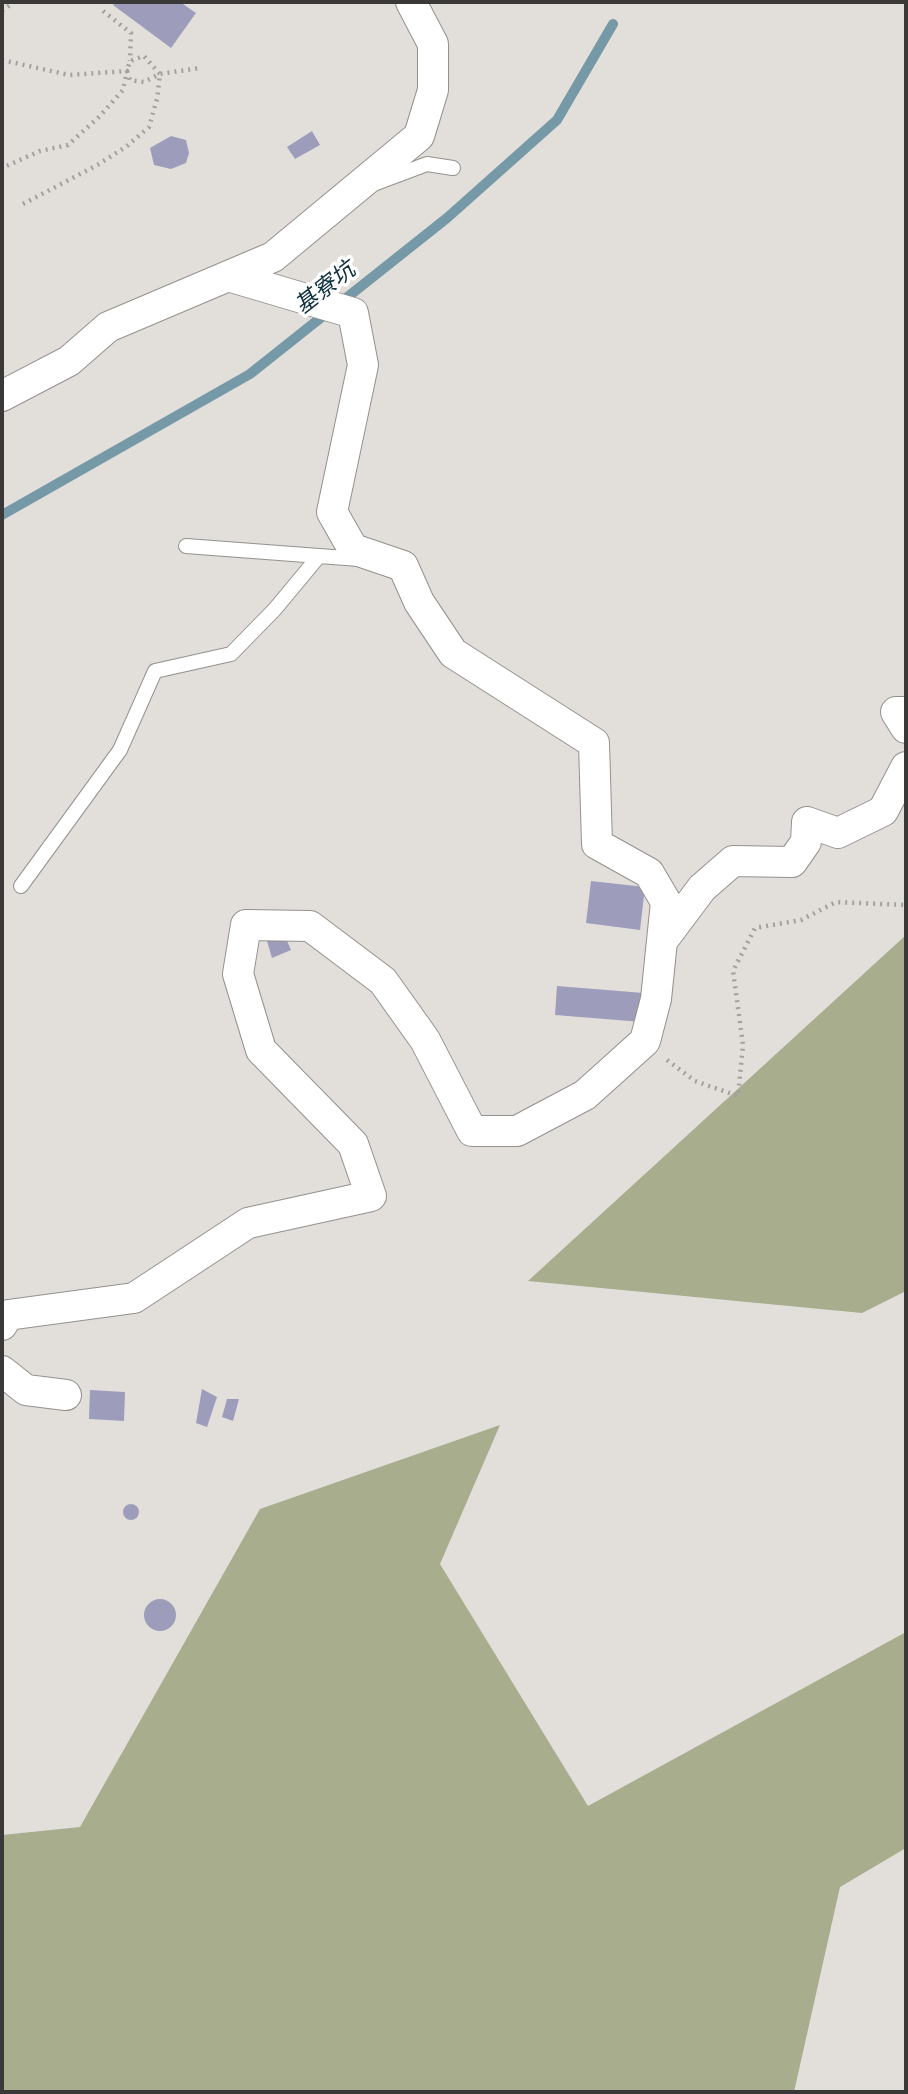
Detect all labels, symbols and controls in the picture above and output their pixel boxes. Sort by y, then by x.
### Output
water label: 基寮坑 [290,257,362,321]

